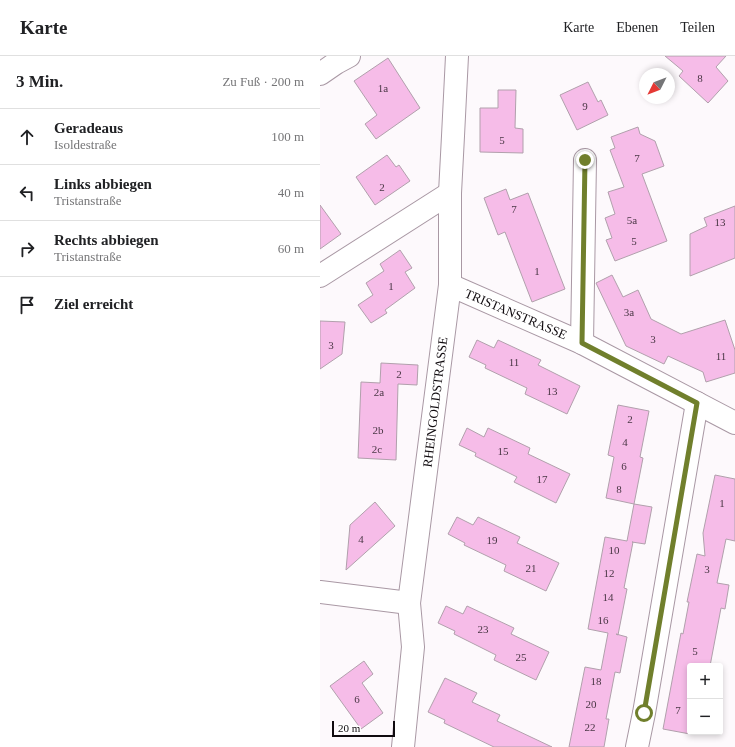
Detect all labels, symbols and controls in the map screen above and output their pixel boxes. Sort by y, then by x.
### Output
text: Karte [20,17,67,38]
text: Karte [563,20,594,35]
text: Ebenen [616,20,658,35]
text: Teilen [680,20,715,35]
north arrow [639,68,675,104]
text: 3 Min. [16,72,63,91]
house number: 8 [697,72,703,84]
text: Zu Fuß · 200 m [222,74,304,89]
house number: 1a [378,82,388,94]
house number: 9 [582,100,588,112]
text: Geradeaus [54,120,123,136]
icon: ahead [16,126,38,148]
text: 100 m [271,129,304,144]
house number: 5 [499,134,505,146]
text: Isoldestraße [54,137,117,152]
route end [576,151,594,169]
house number: 7 [634,152,640,164]
text: Links abbiegen [54,176,152,192]
house number: 2 [379,181,385,193]
icon: left [16,182,38,204]
text: 40 m [278,185,304,200]
text: Tristanstraße [54,193,121,208]
house number: 7 [511,203,517,215]
house number: 5a [627,214,637,226]
house number: 13 [715,216,726,228]
text: Rechts abbiegen [54,232,159,248]
house number: 5 [631,235,637,247]
icon: right [16,238,38,260]
text: 60 m [278,241,304,256]
text: Tristanstraße [54,249,121,264]
house number: 1 [534,265,540,277]
house number: 1 [388,280,394,292]
street label: TRISTANSTRASSE [463,286,569,342]
icon: arrive [16,294,38,316]
text: Ziel erreicht [54,296,133,312]
house number: 3a [624,306,634,318]
house number: 3 [650,333,656,345]
street label: RHEINGOLDSTRASSE [420,336,450,468]
house number: 3 [328,339,334,351]
house number: 11 [716,350,726,362]
house number: 11 [509,356,519,368]
house number: 2 [396,368,402,380]
house number: 13 [547,385,558,397]
house number: 2a [374,386,384,398]
house number: 2 [627,413,633,425]
house number: 2b [373,424,384,436]
house number: 4 [622,436,628,448]
house number: 2c [372,443,382,455]
house number: 15 [498,445,509,457]
house number: 6 [621,460,627,472]
house number: 17 [537,473,548,485]
house number: 8 [616,483,622,495]
house number: 1 [719,497,725,509]
house number: 4 [358,533,364,545]
house number: 19 [487,534,498,546]
house number: 10 [609,544,620,556]
house number: 21 [526,562,537,574]
house number: 3 [704,563,710,575]
house number: 12 [604,567,615,579]
house number: 14 [603,591,614,603]
house number: 16 [598,614,609,626]
house number: 23 [478,623,489,635]
house number: 5 [692,645,698,657]
house number: 25 [516,651,527,663]
map controls [687,663,723,735]
button: + [687,663,723,699]
house number: 18 [591,675,602,687]
house number: 6 [354,693,360,705]
house number: 20 [586,698,597,710]
button: − [687,699,723,735]
route start [635,704,653,722]
house number: 7 [675,704,681,716]
scale bar [332,719,395,738]
house number: 22 [585,721,596,733]
text: 20 m [338,722,360,734]

